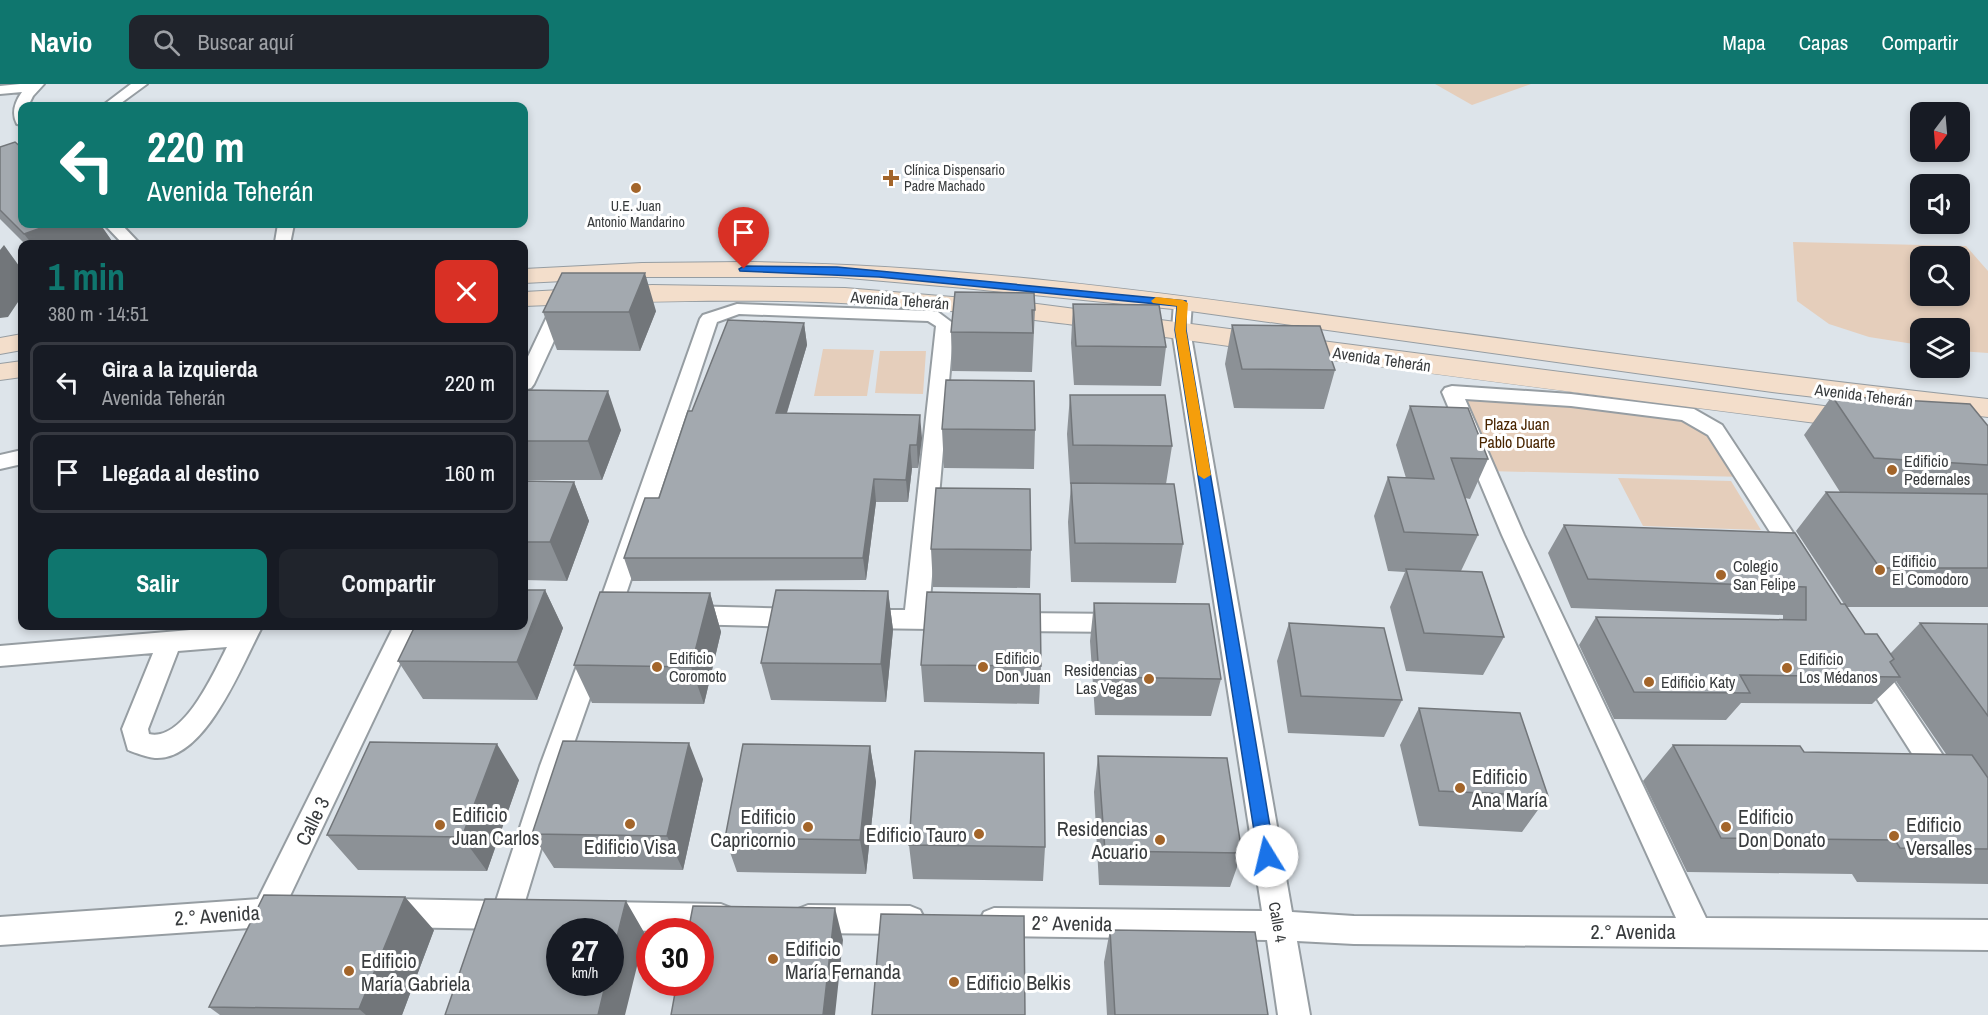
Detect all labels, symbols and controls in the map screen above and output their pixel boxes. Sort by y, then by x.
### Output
search box [129,15,549,69]
text: Navio [30,23,93,61]
icon: search [150,26,183,59]
text: Buscar aquí [198,27,294,57]
text: Mapa [1723,28,1766,57]
text: Capas [1799,28,1848,57]
text: Compartir [1881,28,1958,57]
north arrow [1910,102,1970,162]
map controls [1910,102,1970,378]
text: 220 m [147,119,245,175]
icon: left [48,126,126,204]
place label: Clínica Dispensario Padre Machado [904,161,1005,195]
marker: Clínica Dispensario Padre Machado [882,169,900,187]
text: Avenida Teherán [147,173,314,209]
button: sound [1910,174,1970,234]
marker: U.E. Juan Antonio Mandarino [629,181,643,195]
place label: U.E. Juan Antonio Mandarino [586,197,685,231]
pin [718,207,769,269]
icon: arrive [727,216,760,249]
button: search [1910,246,1970,306]
text: 1 min [48,253,125,301]
button: close [435,260,498,323]
street label: Avenida Teherán [849,286,950,314]
text: 380 m · 14:51 [48,300,148,327]
button: layers [1910,318,1970,378]
street label: Avenida Teherán [1331,341,1432,377]
text: Gira a la izquierda [102,354,257,384]
icon: left [51,366,84,399]
text: 220 m [445,368,495,398]
street label: Avenida Teherán [1813,378,1914,412]
text: Avenida Teherán [102,384,225,411]
park label: Plaza Juan Pablo Duarte [1479,413,1555,453]
place label: Edificio Pedernales [1904,450,1970,490]
icon: arrive [51,456,84,489]
text: Llegada al destino [102,458,259,488]
text: 160 m [445,458,495,488]
marker: Edificio Pedernales [1885,463,1899,477]
button: Salir [48,549,267,618]
button: Compartir [279,549,498,618]
place label: Edificio El Comodoro [1892,550,1969,590]
place label: Colegio San Felipe [1733,555,1796,595]
marker: Edificio El Comodoro [1873,563,1887,577]
marker: Colegio San Felipe [1714,568,1728,582]
place label: Edificio Coromoto [669,647,727,687]
place label: Edificio Don Juan [995,647,1051,687]
place label: Edificio Los Médanos [1799,648,1878,688]
place label: Residencias Las Vegas [1064,659,1137,699]
marker: Edificio Coromoto [650,660,664,674]
marker: Edificio Don Juan [976,660,990,674]
marker: Edificio Los Médanos [1780,661,1794,675]
place label: Edificio Katy [1661,671,1736,693]
marker: Residencias Las Vegas [1142,672,1156,686]
marker: Edificio Katy [1642,675,1656,689]
place label: Edificio Ana María [1471,763,1548,813]
marker: Edificio Ana María [1453,781,1467,795]
street label: Calle 3 [289,792,335,850]
place label: Edificio Juan Carlos [452,801,540,851]
place label: Edificio Capricornio [710,803,796,853]
place label: Edificio Don Donato [1738,803,1826,853]
place label: Edificio Versalles [1906,811,1973,861]
place label: Residencias Acuario [1057,815,1148,865]
marker: Edificio Visa [623,817,637,831]
marker: Edificio Juan Carlos [433,818,447,832]
marker: Edificio Capricornio [801,820,815,834]
marker: Edificio Don Donato [1719,820,1733,834]
place label: Edificio Tauro [866,821,967,848]
position arrow [1235,824,1299,888]
marker: Edificio Tauro [972,827,986,841]
marker: Edificio Versalles [1887,829,1901,843]
place label: Edificio Visa [584,833,676,860]
marker: Residencias Acuario [1153,833,1167,847]
street label: 2.° Avenida [174,899,260,931]
street label: Calle 4 [1264,900,1292,944]
street label: 2° Avenida [1031,909,1113,937]
speed limit sign: 30 [636,918,714,996]
street label: 2.° Avenida [1590,918,1676,945]
text: 27 [571,930,599,970]
place label: Edificio María Fernanda [785,935,901,985]
place label: Edificio María Gabriela [361,947,470,997]
marker: Edificio María Fernanda [766,952,780,966]
text: km/h [572,962,598,983]
marker: Edificio María Gabriela [342,964,356,978]
place label: Edificio Belkis [966,969,1071,996]
marker: Edificio Belkis [947,975,961,989]

